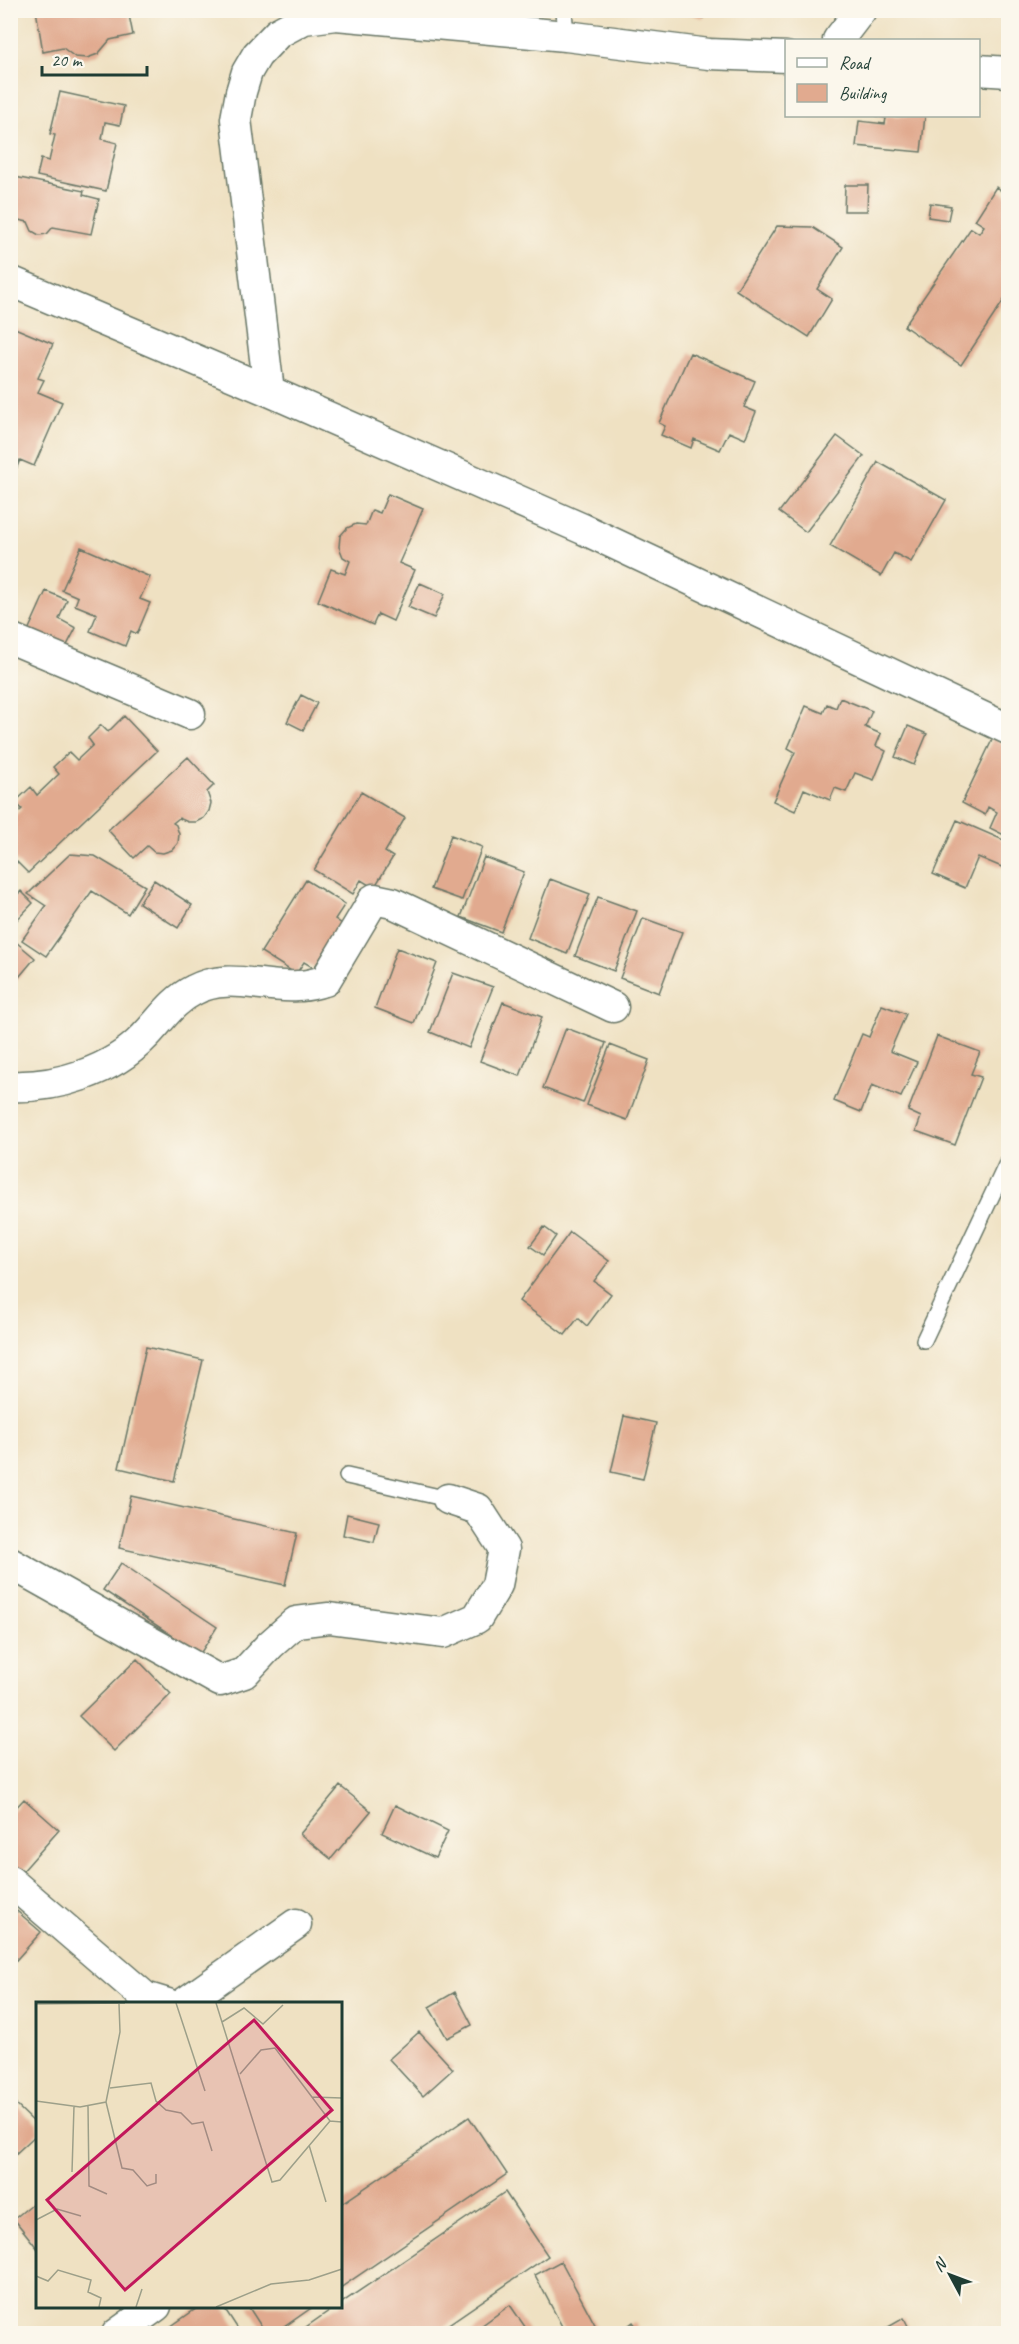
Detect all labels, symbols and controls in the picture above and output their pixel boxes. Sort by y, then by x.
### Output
scale bar [42,39,147,77]
legend [785,39,980,117]
text: 20 m [51,49,84,71]
text: Road [839,52,872,74]
text: Building [839,82,888,104]
inset map [36,2002,342,2308]
north arrow [920,2245,980,2305]
text: N [929,2253,952,2276]

